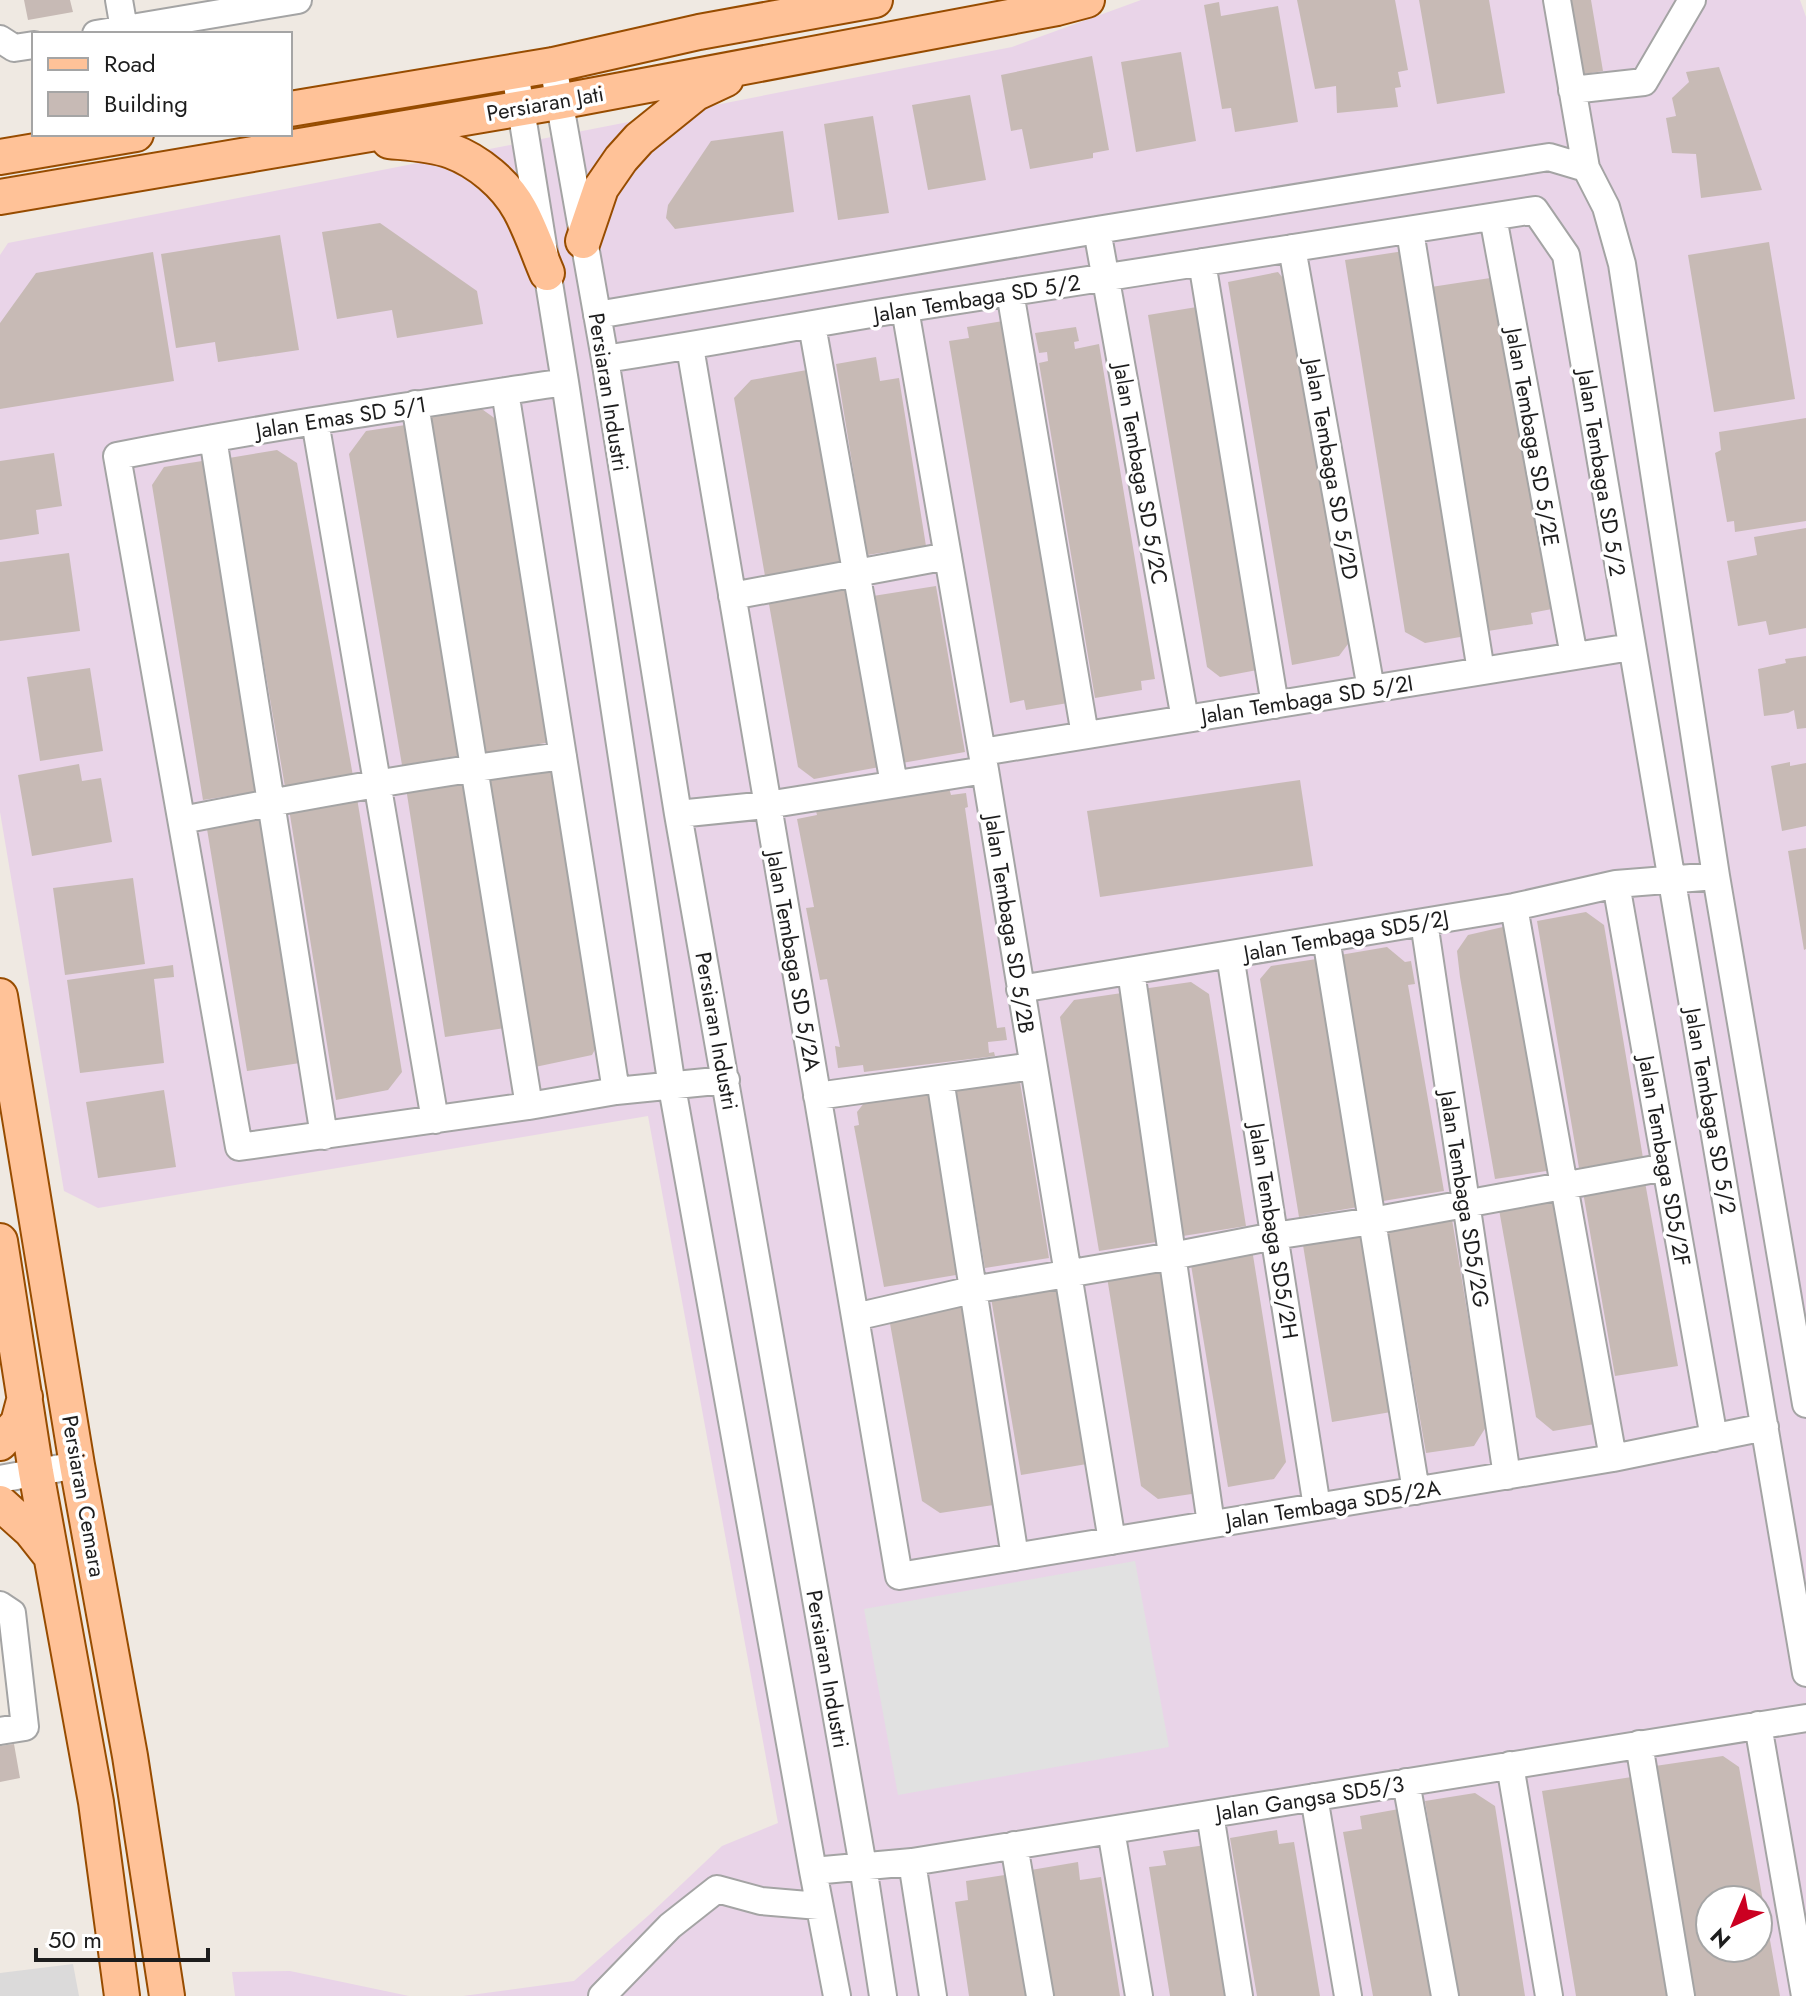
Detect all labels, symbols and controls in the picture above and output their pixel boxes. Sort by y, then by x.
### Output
legend [32,32,292,136]
text: Road [104,46,156,81]
street label: Persiaran Jati [484,77,606,129]
text: Building [104,86,188,121]
street label: Jalan Tembaga SD 5/2 [868,266,1083,331]
street label: Persiaran Industri [581,310,637,474]
street label: Jalan Tembaga SD 5/2E [1498,322,1568,549]
street label: Jalan Tembaga SD 5/2D [1296,353,1367,582]
street label: Jalan Tembaga SD 5/2C [1105,358,1176,587]
street label: Jalan Tembaga SD 5/2 [1569,364,1634,579]
street label: Jalan Emas SD 5/1 [250,388,429,447]
street label: Jalan Tembaga SD 5/2I [1196,666,1415,732]
street label: Jalan Tembaga SD 5/2B [976,809,1043,1036]
street label: Jalan Tembaga SD 5/2A [758,845,829,1074]
street label: Jalan Tembaga SD5/2J [1238,901,1451,969]
street label: Persiaran Industri [687,949,747,1113]
street label: Jalan Tembaga SD 5/2 [1677,1002,1745,1217]
street label: Jalan Tembaga SD5/2F [1630,1050,1699,1269]
street label: Jalan Tembaga SD5/2G [1432,1085,1498,1310]
street label: Jalan Tembaga SD5/2H [1241,1118,1307,1341]
street label: Persiaran Cemara [54,1412,114,1580]
street label: Jalan Tembaga SD5/2A [1220,1471,1443,1537]
street label: Persiaran Industri [798,1587,858,1751]
street label: Jalan Gangsa SD5/3 [1211,1767,1406,1829]
north arrow [1694,1884,1774,1964]
scale bar [36,1912,208,1962]
text: N [1703,1921,1738,1956]
text: 50 m [48,1922,102,1957]

